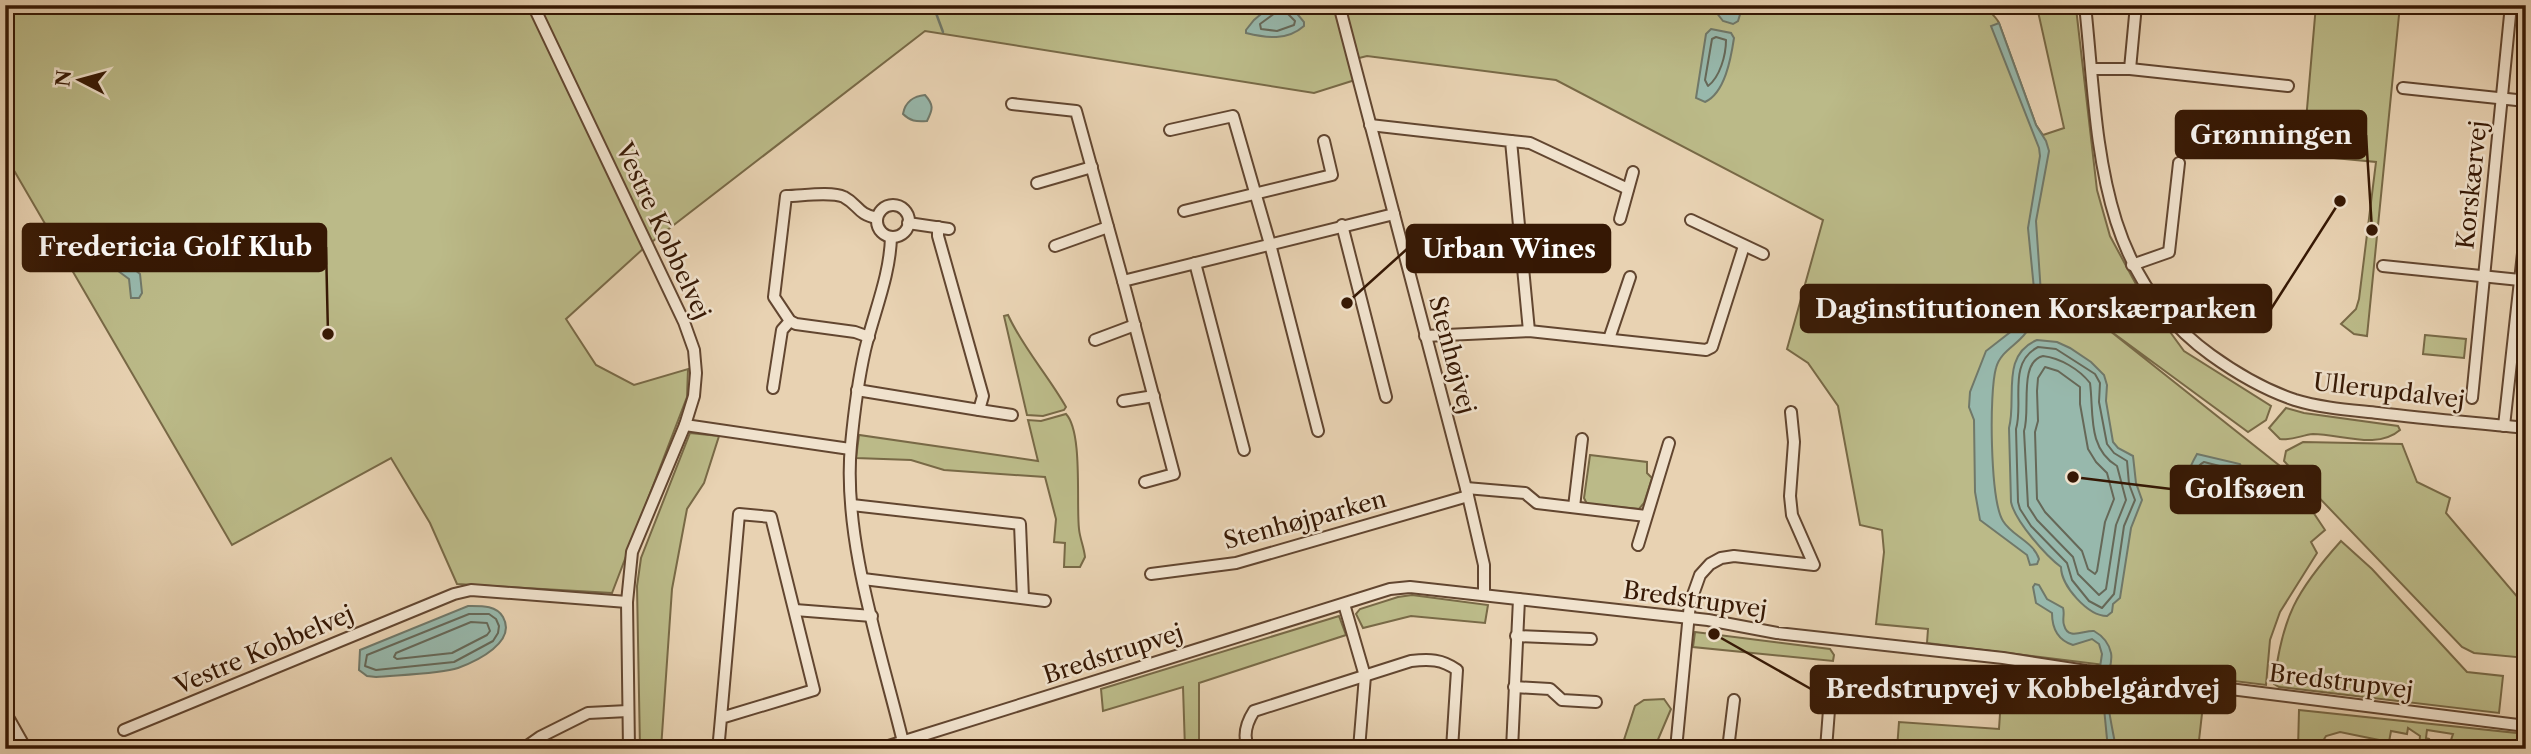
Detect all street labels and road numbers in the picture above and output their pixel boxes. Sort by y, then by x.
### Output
street label: Korskærvej [2450,119,2493,251]
street label: Vestre Kobbelvej [609,137,717,324]
street label: Stenhøjvej [1423,293,1482,417]
street label: Ullerupdalvej [2312,367,2467,414]
street label: Stenhøjparken [1220,484,1389,555]
street label: Bredstrupvej [1621,575,1769,624]
street label: Vestre Kobbelvej [169,599,358,701]
street label: Bredstrupvej [1039,617,1186,690]
street label: Bredstrupvej [2267,658,2415,705]

